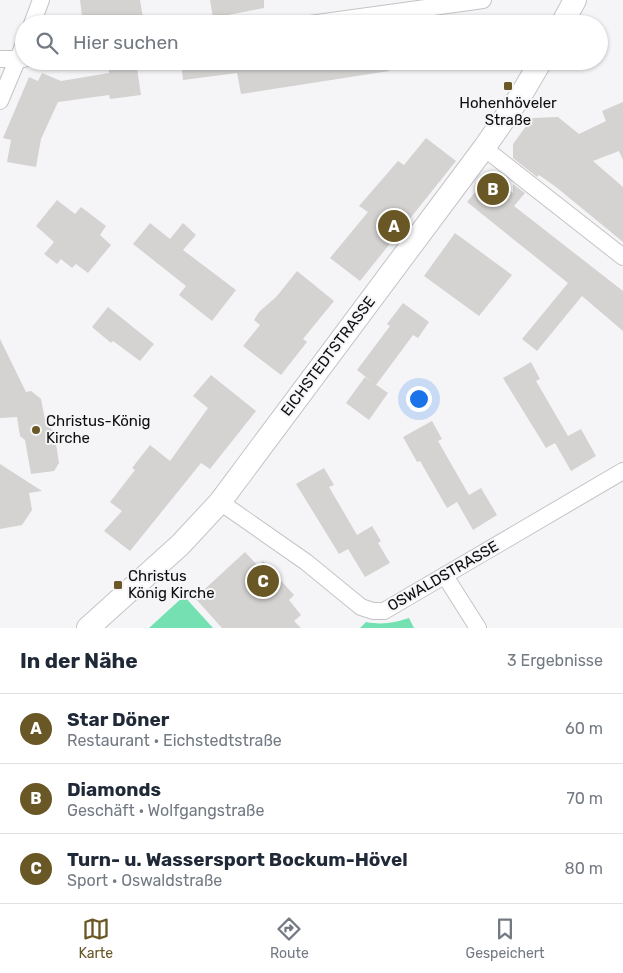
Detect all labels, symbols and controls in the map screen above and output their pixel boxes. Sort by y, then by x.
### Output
search box [15,15,608,70]
icon: search [33,29,61,57]
text: Hier suchen [73,31,179,54]
marker: Hohenhöveler Straße [502,80,514,92]
place label: Hohenhöveler Straße [459,94,557,129]
pin: B [477,170,509,208]
pin: A [378,207,410,245]
street label: EICHSTEDTSTRASSE [277,293,379,419]
your location [406,386,432,412]
place label: Christus-König Kirche [46,412,151,447]
marker: Christus-König Kirche [30,424,42,436]
street label: OSWALDSTRASSE [384,537,502,615]
pin: C [247,562,279,600]
place label: Christus König Kirche [128,567,215,602]
marker: Christus König Kirche [112,579,124,591]
text: In der Nähe [20,648,138,673]
text: 3 Ergebnisse [507,651,603,670]
text: Star Döner [67,708,169,731]
text: A [30,719,42,738]
text: 60 m [565,719,603,738]
text: Restaurant · Eichstedtstraße [67,731,282,750]
text: Diamonds [67,778,161,801]
text: B [30,789,42,808]
text: 70 m [566,789,603,808]
text: Geschäft · Wolfgangstraße [67,801,264,820]
text: Turn- u. Wassersport Bockum-Hövel [67,848,408,871]
text: C [30,859,42,878]
text: 80 m [565,859,603,878]
text: Sport · Oswaldstraße [67,871,222,890]
tab: Karte [78,915,113,962]
tab: Route [270,915,309,962]
tab: Gespeichert [466,915,545,962]

